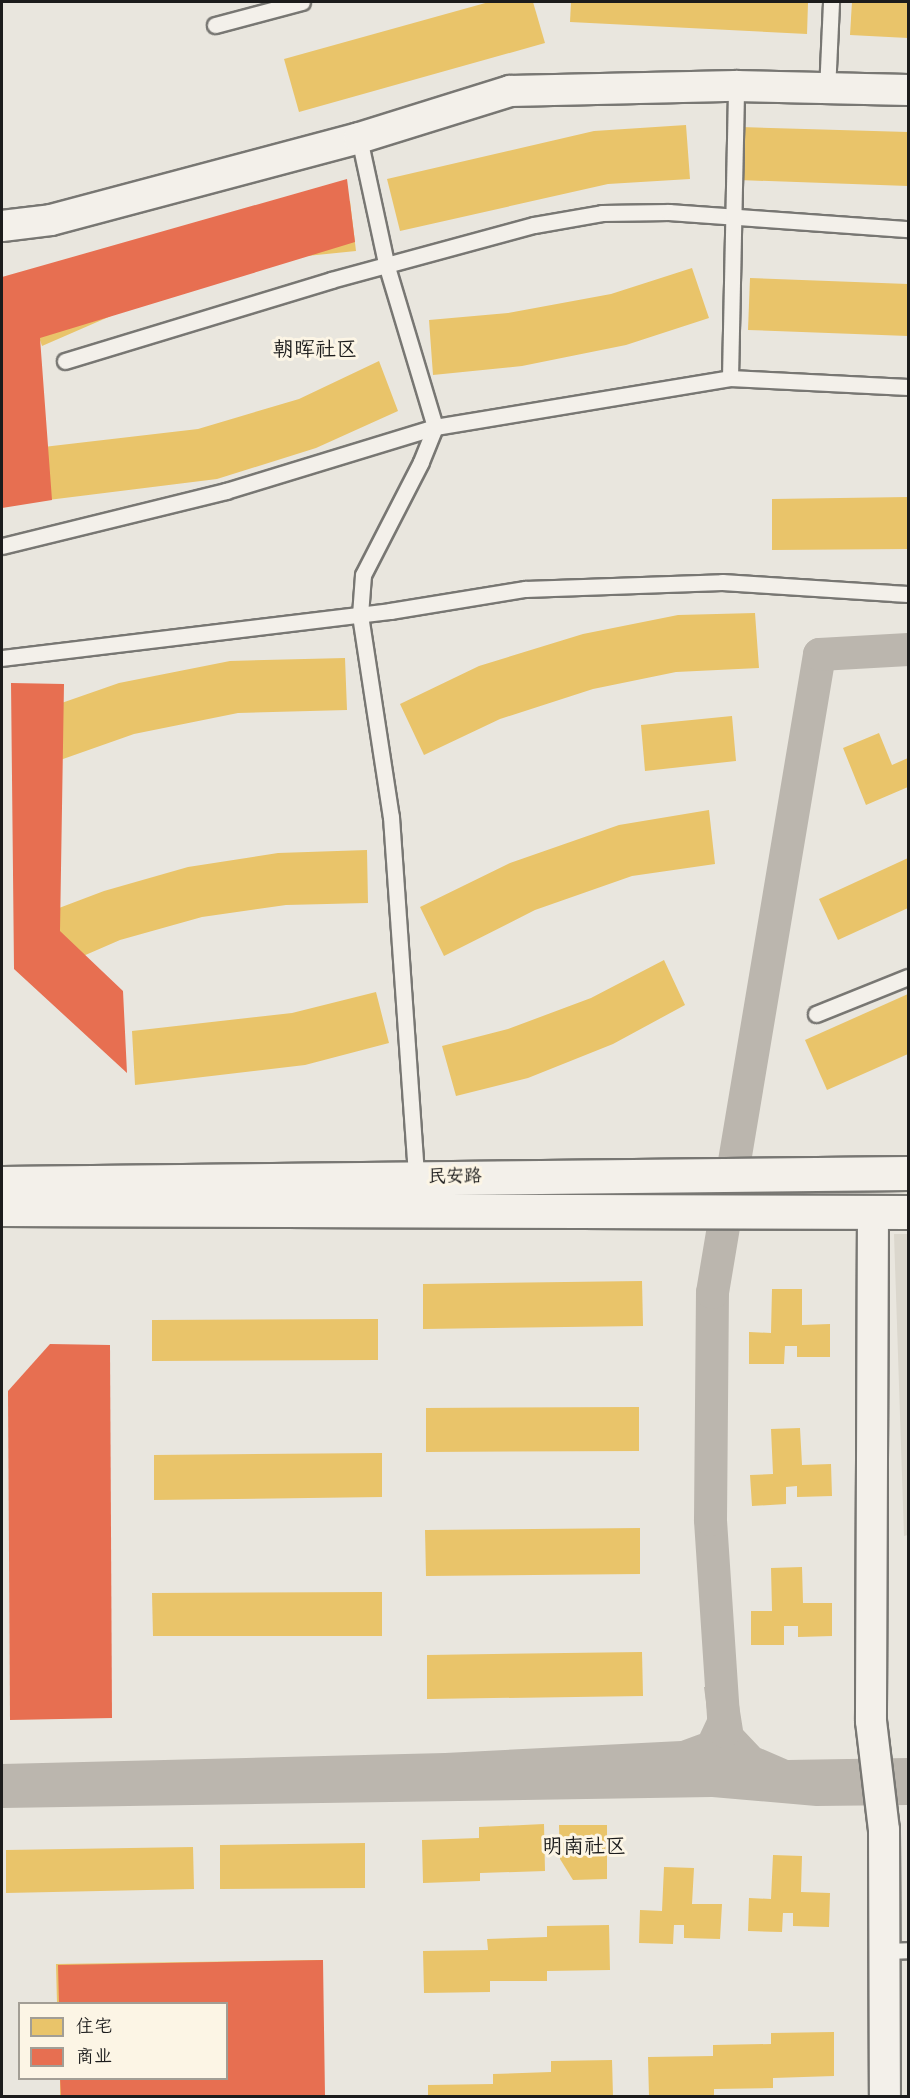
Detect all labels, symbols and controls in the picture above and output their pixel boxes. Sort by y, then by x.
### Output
district label: 朝晖社区 [273,338,357,364]
street label: 民安路 [428,1167,482,1189]
district label: 明南社区 [542,1835,626,1861]
legend [18,2002,228,2080]
text: 住宅 [76,2013,112,2042]
text: 商业 [76,2043,112,2072]

